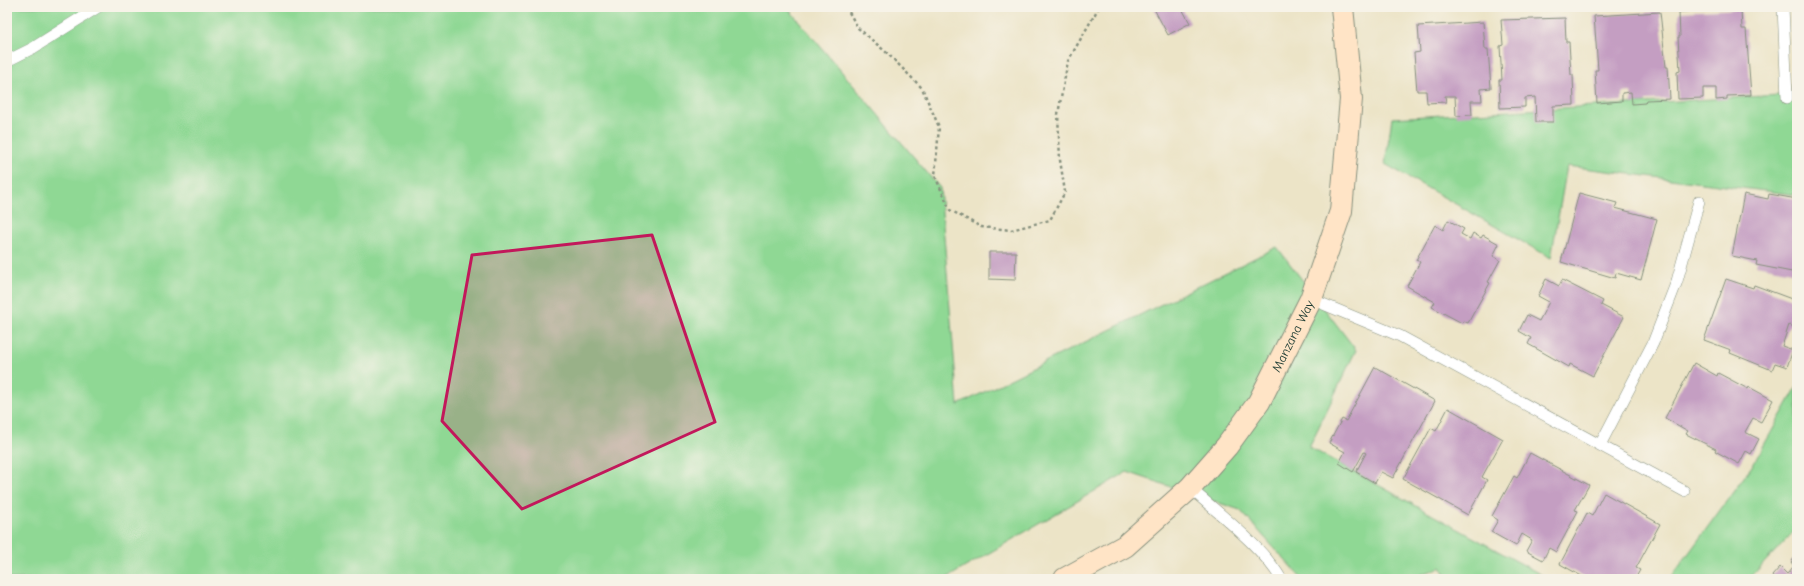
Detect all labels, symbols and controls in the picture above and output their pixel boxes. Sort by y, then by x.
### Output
street label: Manzana Way [1268,298,1317,374]

